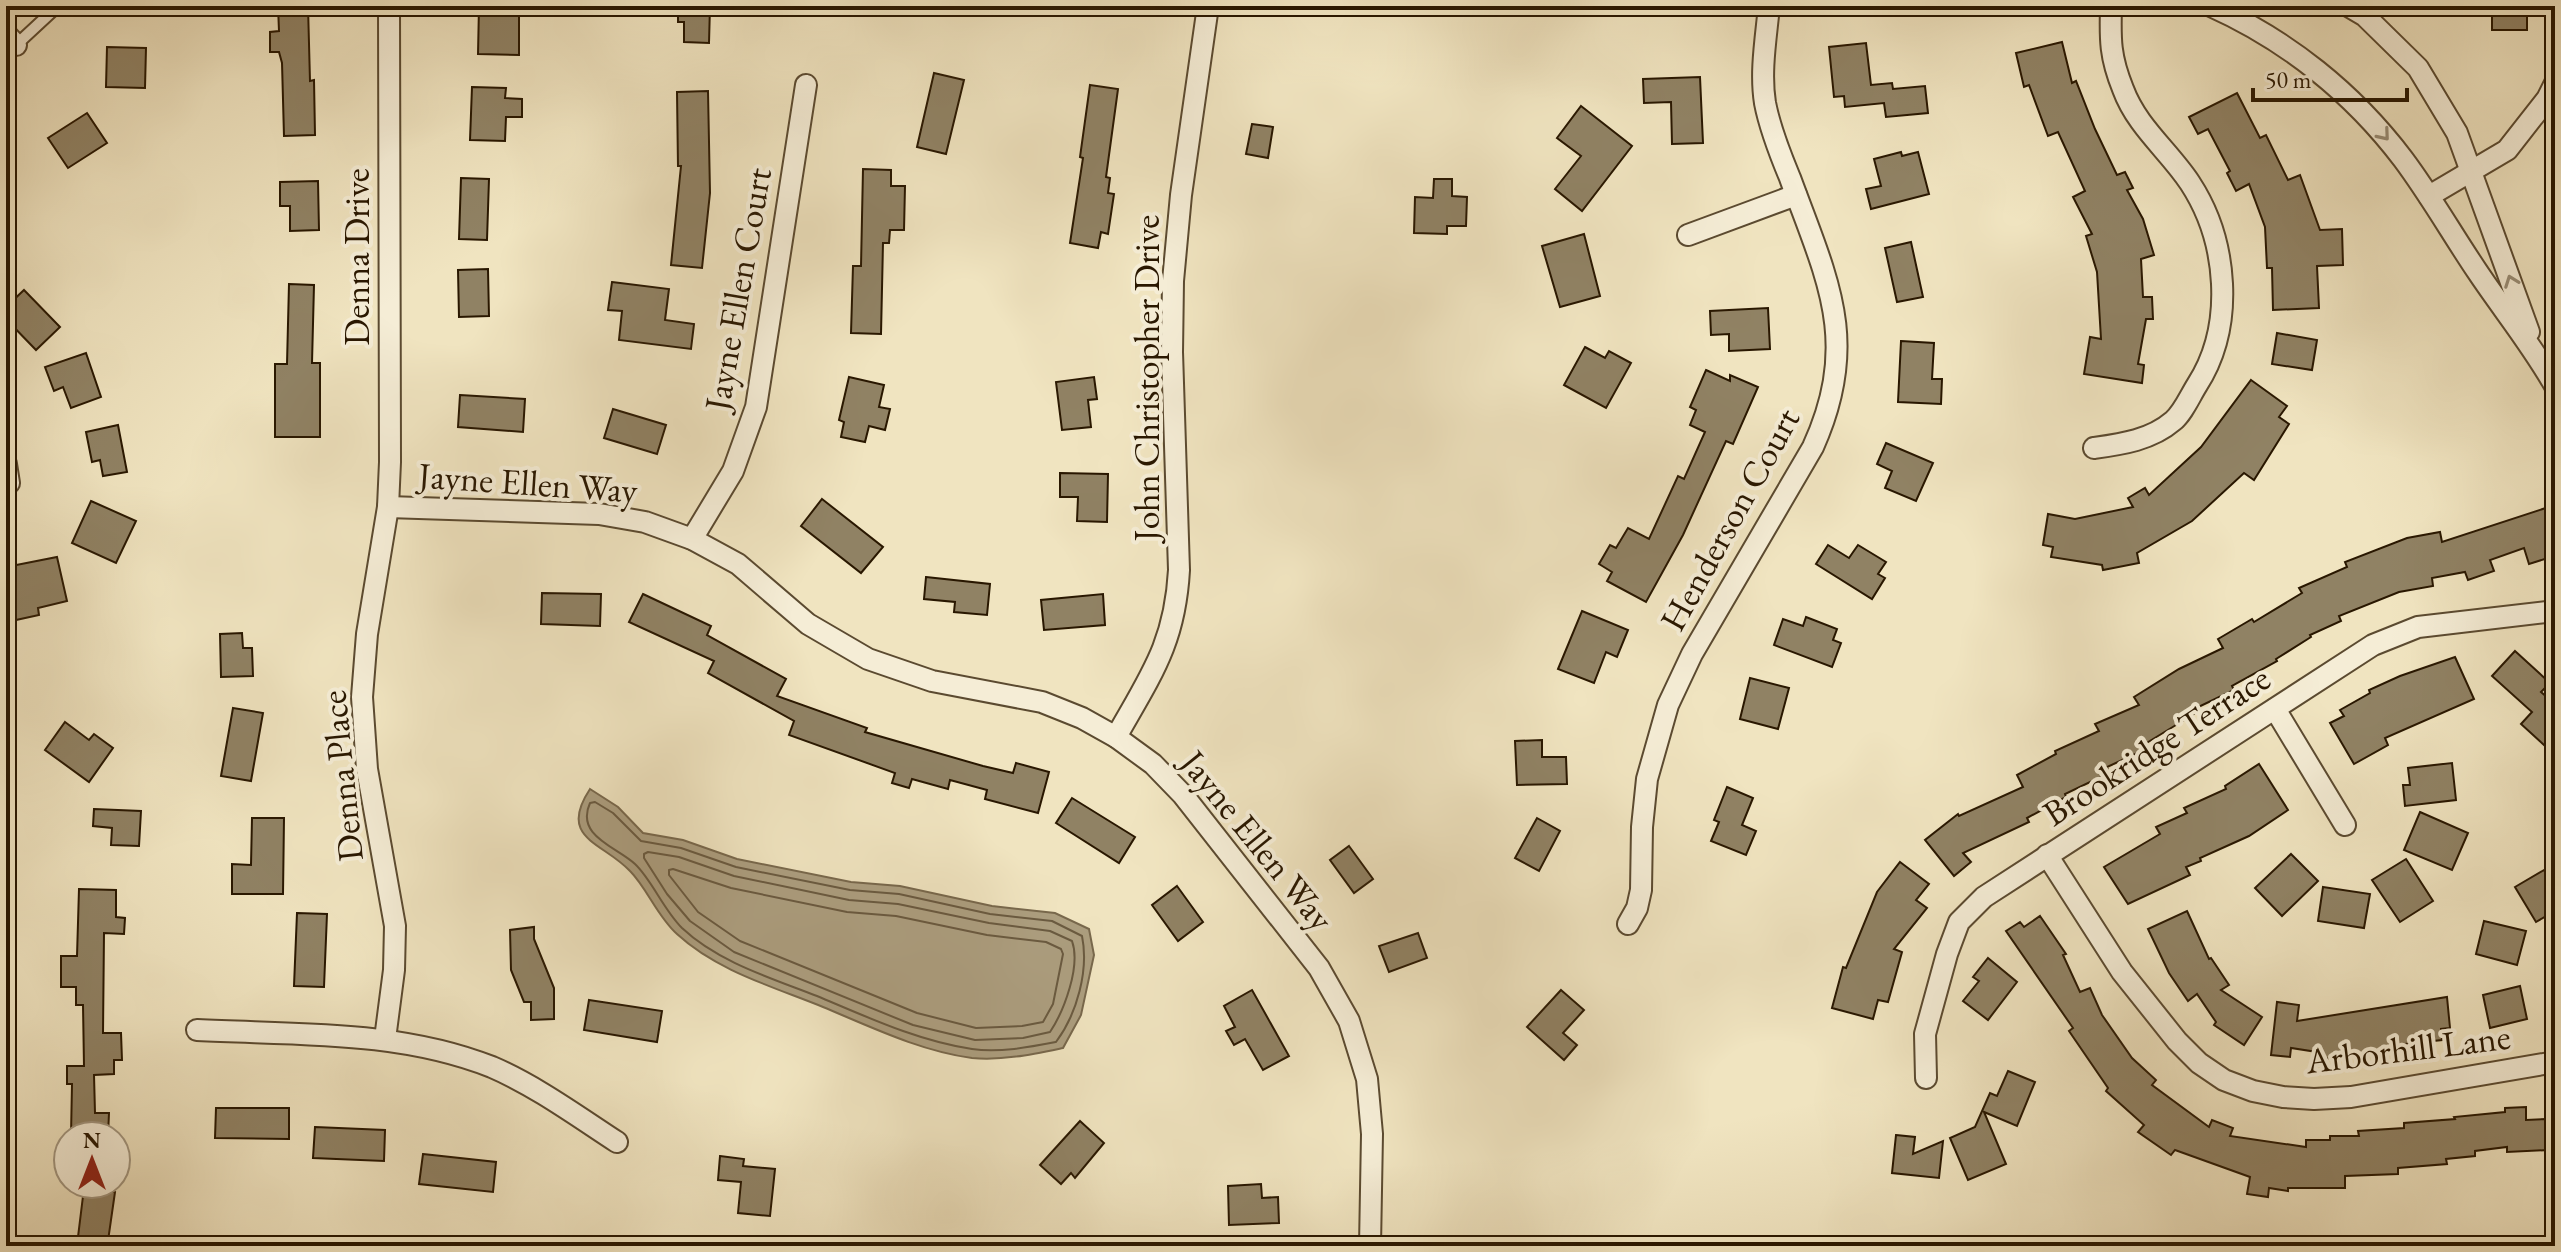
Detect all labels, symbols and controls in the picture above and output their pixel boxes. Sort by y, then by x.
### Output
scale bar [2253,52,2407,102]
text: 50 m [2265,64,2312,95]
one-way arrow [2374,126,2389,140]
street label: Jayne Ellen Court [692,163,782,417]
street label: Denna Drive [333,168,380,346]
street label: John Christopher Drive [1123,215,1170,544]
one-way arrow [2504,275,2521,289]
street label: Henderson Court [1649,399,1810,639]
street label: Jayne Ellen Way [414,451,639,514]
street label: Brookridge Terrace [2034,654,2279,836]
street label: Denna Place [309,688,374,864]
street label: Jayne Ellen Way [1168,738,1345,940]
street label: Arborhill Lane [2302,1013,2513,1084]
north arrow [52,1120,132,1200]
text: N [83,1126,101,1155]

